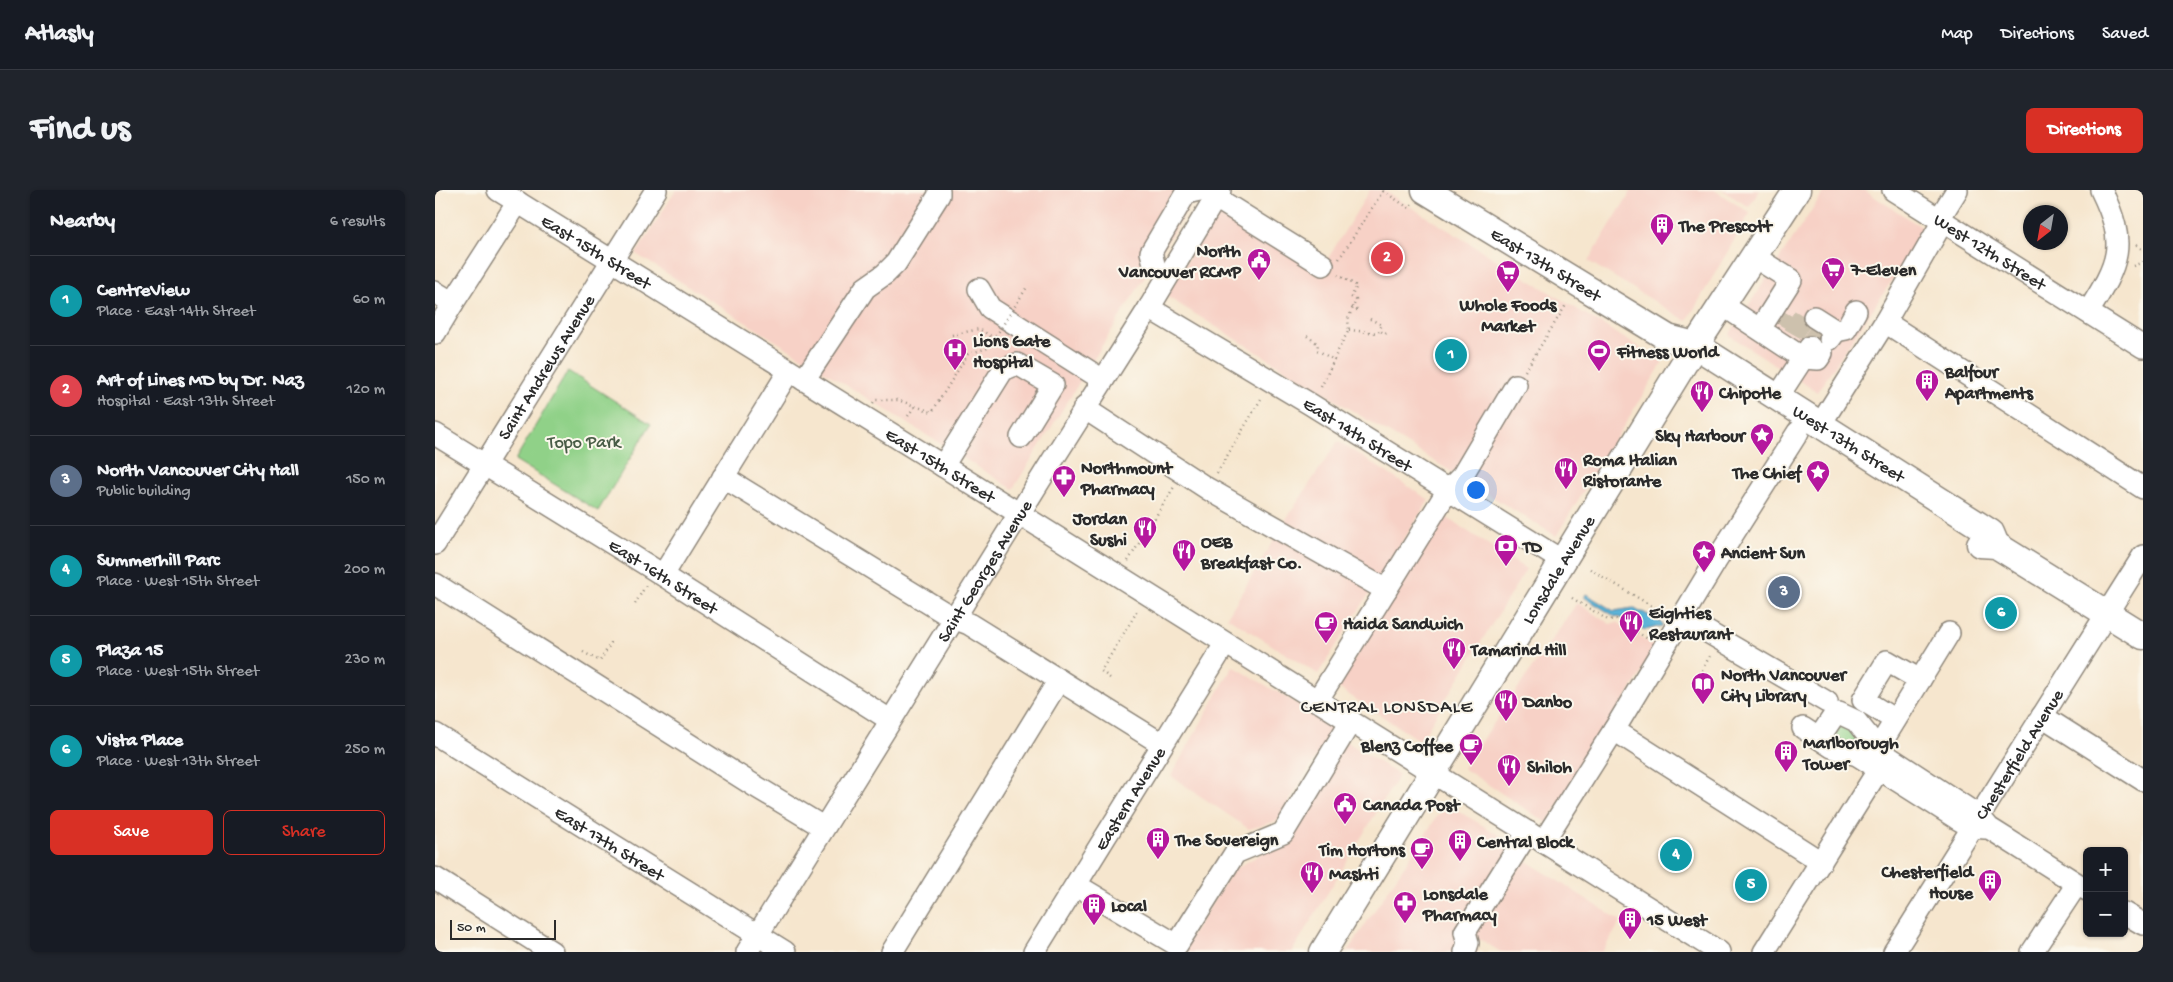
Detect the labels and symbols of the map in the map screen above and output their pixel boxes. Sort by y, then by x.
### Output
north arrow [2023,205,2068,250]
street label: West 12th Street [1929,210,2050,297]
street label: East 15th Street [536,211,656,296]
building icon: The Prescott [1649,212,1675,246]
place label: The Prescott [1677,217,1773,238]
street label: East 13th Street [1486,224,1605,308]
pin: 2 [1371,239,1403,277]
place label: North Vancouver RCMP [1118,242,1242,284]
public building icon: North Vancouver RCMP [1246,247,1272,281]
supermarket icon: 7-Eleven [1820,256,1846,290]
supermarket icon: Whole Foods Market [1495,259,1521,293]
place label: 7-Eleven [1850,261,1917,282]
street label: Saint Andrews Avenue [495,291,601,444]
place label: Whole Foods Market [1459,296,1558,338]
place label: Lions Gate Hospital [973,332,1051,374]
pin: 1 [1435,336,1467,374]
hospital icon: Lions Gate Hospital [942,337,968,371]
sports icon: Fitness World [1586,338,1612,372]
place label: Fitness World [1616,343,1721,364]
place label: Balfour Apartments [1944,363,2034,405]
building icon: Balfour Apartments [1914,368,1940,402]
restaurant icon: Chipotle [1689,379,1715,413]
place label: Chipotle [1718,384,1782,405]
street label: East 14th Street [1298,394,1417,479]
street label: West 13th Street [1788,402,1909,489]
place icon: Sky Harbour [1749,422,1775,456]
street label: East 15th Street [881,425,1000,510]
place label: Sky Harbour [1655,427,1748,448]
park label: Topo Park [546,433,622,454]
place label: Roma Italian Ristorante [1582,451,1677,493]
restaurant icon: Roma Italian Ristorante [1553,456,1579,490]
place label: Northmount Pharmacy [1080,459,1174,501]
place icon: The Chief [1805,459,1831,493]
pharmacy icon: Northmount Pharmacy [1051,464,1077,498]
place label: The Chief [1731,464,1802,485]
your location [1463,477,1489,503]
street label: Saint Georges Avenue [934,496,1038,647]
place label: Jordan Sushi [1072,510,1127,552]
street label: Lonsdale Avenue [1519,512,1601,629]
restaurant icon: Jordan Sushi [1132,515,1158,549]
place label: OEB Breakfast Co. [1200,533,1302,575]
bank icon: TD [1493,533,1519,567]
street label: East 16th Street [604,536,722,621]
restaurant icon: OEB Breakfast Co. [1171,538,1197,572]
place label: TD [1521,538,1543,559]
place icon: Ancient Sun [1691,539,1717,573]
place label: Ancient Sun [1720,544,1805,565]
pin: 3 [1768,573,1800,611]
pin: 6 [1985,594,2017,632]
place label: Eighties Restaurant [1648,604,1734,646]
restaurant icon: Eighties Restaurant [1618,609,1644,643]
cafe icon: Haida Sandwich [1313,610,1339,644]
place label: Haida Sandwich [1343,615,1463,636]
restaurant icon: Tamarind Hill [1441,636,1467,670]
place label: Tamarind Hill [1469,641,1566,662]
place label: North Vancouver City Library [1720,666,1848,708]
library icon: North Vancouver City Library [1690,671,1716,705]
street label: Chesterfield Avenue [1972,686,2070,824]
restaurant icon: Danbo [1493,688,1519,722]
place label: Danbo [1521,693,1573,714]
district label: CENTRAL LONSDALE [1301,697,1473,720]
cafe icon: Blenz Coffee [1458,732,1484,766]
place label: Marlborough Tower [1801,734,1899,776]
place label: Blenz Coffee [1360,737,1454,758]
building icon: Marlborough Tower [1773,739,1799,773]
street label: Eastern Avenue [1092,743,1172,855]
restaurant icon: Shiloh [1496,753,1522,787]
place label: Shiloh [1527,758,1572,779]
public building icon: Canada Post [1332,791,1358,825]
place label: Canada Post [1362,796,1461,817]
street label: East 17th Street [550,803,669,888]
building icon: The Sovereign [1145,826,1171,860]
building icon: Central Block [1447,828,1473,862]
place label: The Sovereign [1173,831,1279,852]
place label: Central Block [1476,833,1575,854]
cafe icon: Tim Hortons [1409,836,1435,870]
pin: 4 [1660,836,1692,874]
place label: Tim Hortons [1317,841,1406,862]
restaurant icon: Mashti [1299,860,1325,894]
place label: Chesterfield House [1880,863,1975,905]
place label: Mashti [1329,865,1379,886]
pin: 5 [1735,866,1767,904]
building icon: Chesterfield House [1977,868,2003,902]
place label: Lonsdale Pharmacy [1422,885,1497,927]
pharmacy icon: Lonsdale Pharmacy [1392,890,1418,924]
building icon: Local [1081,892,1107,926]
place label: Local [1111,897,1147,918]
building icon: 15 West [1617,906,1643,940]
place label: 15 West [1646,911,1708,932]
scale bar [450,917,556,940]

